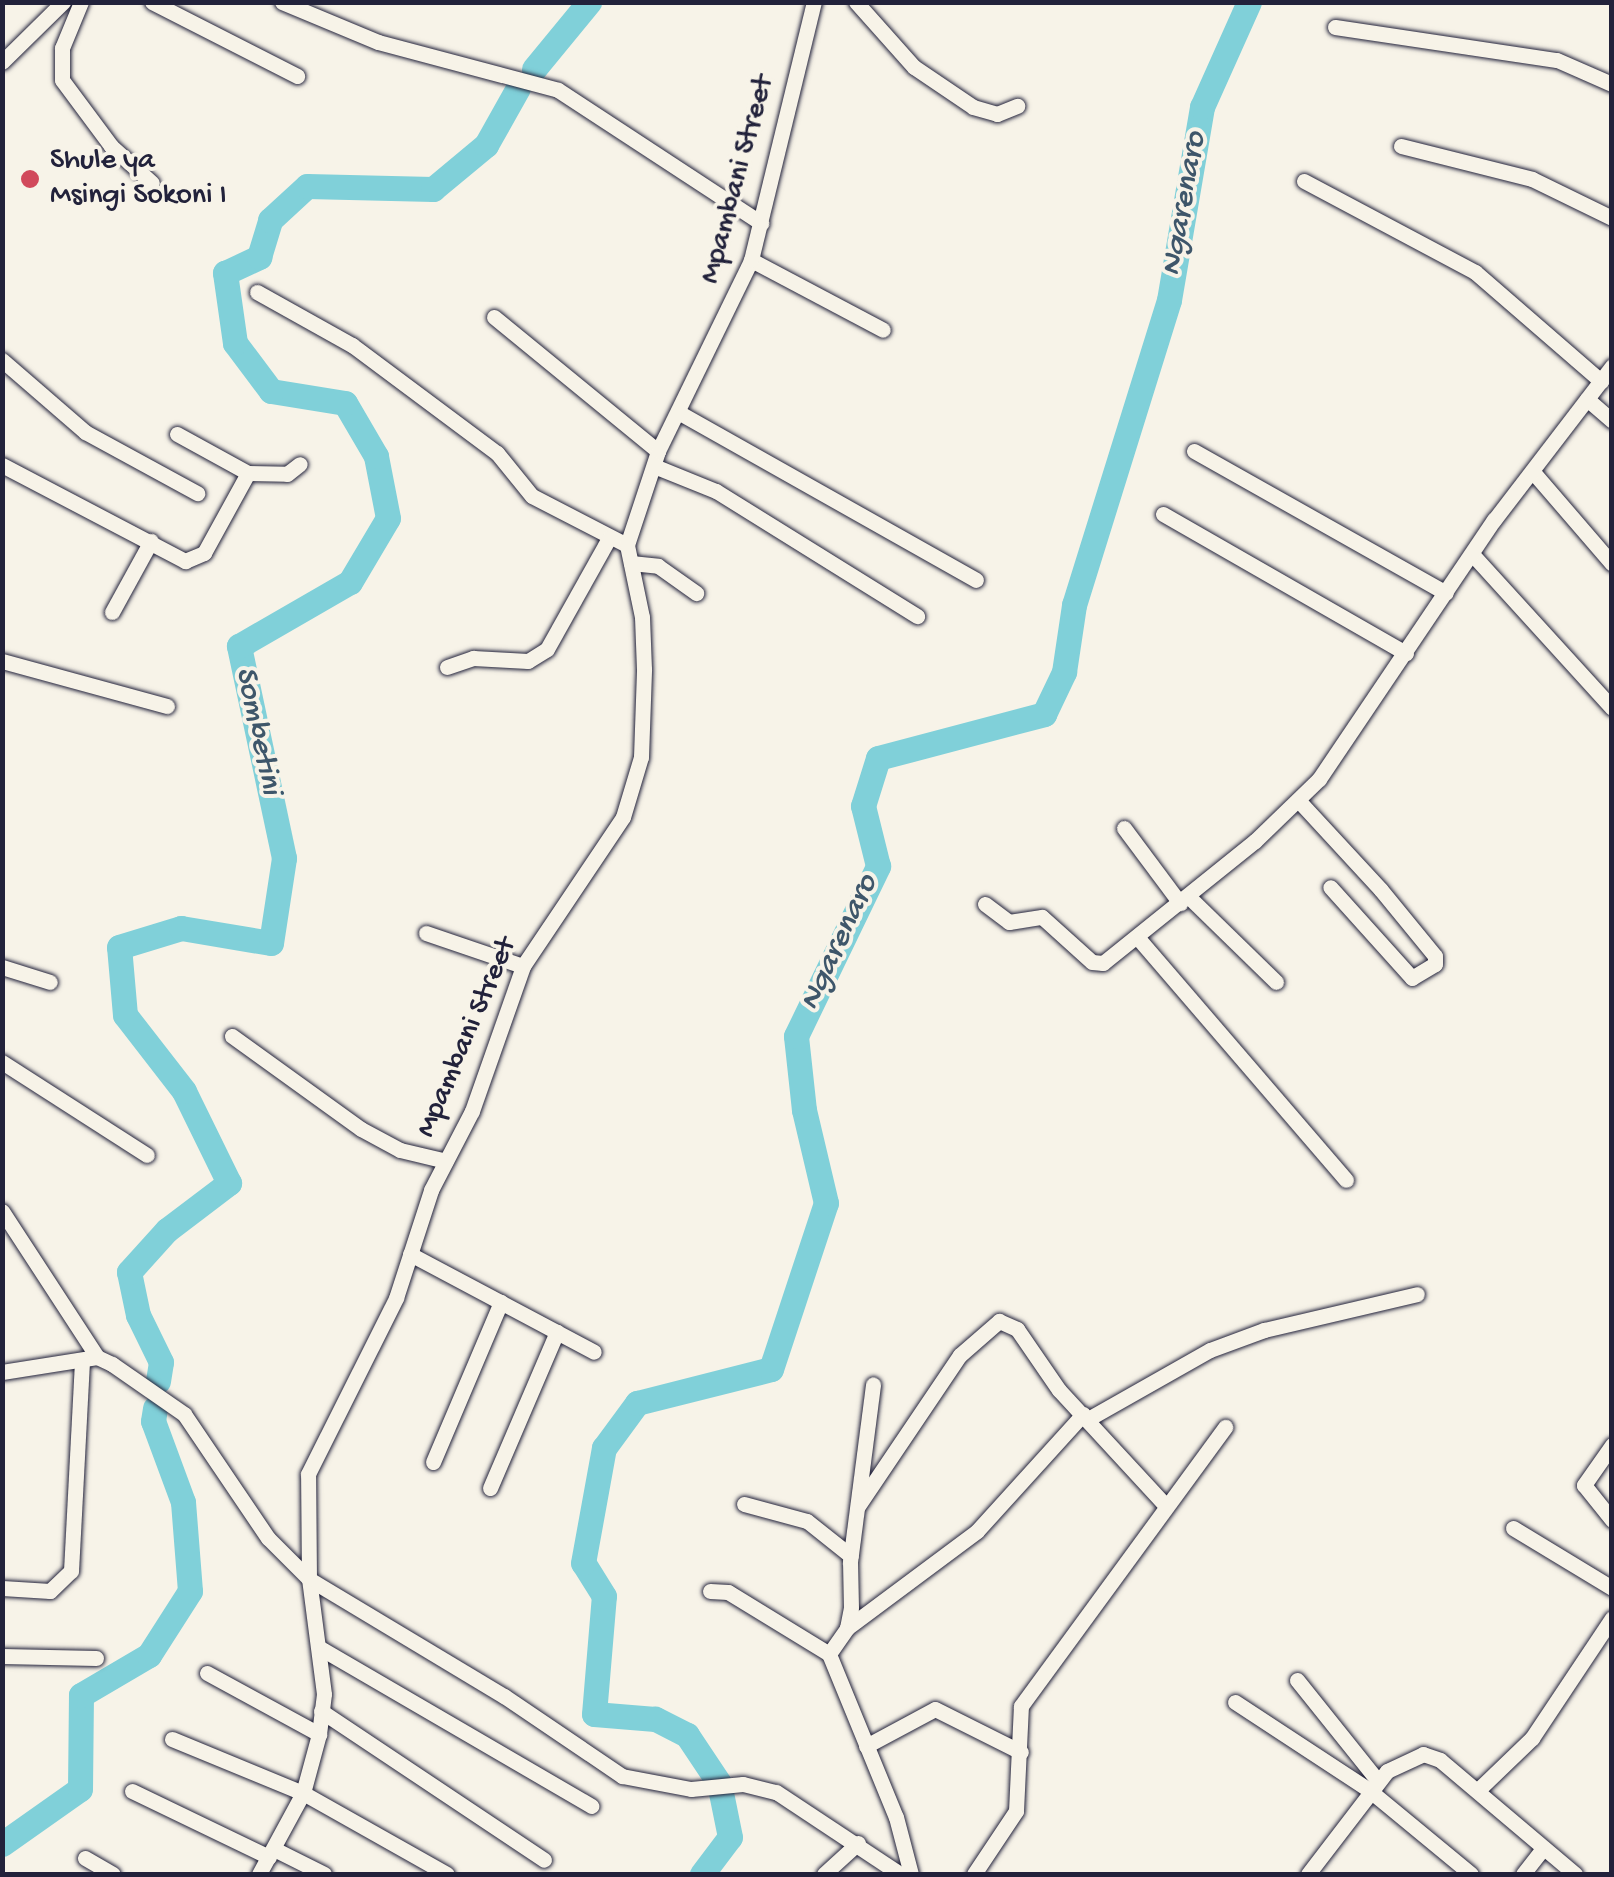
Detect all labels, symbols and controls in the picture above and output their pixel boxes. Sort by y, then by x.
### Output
street label: Mpambani Street [694,72,784,288]
water label: Ngarenaro [1153,129,1217,279]
place label: Shule ya Msingi Sokoni I [50,144,227,214]
marker: Shule ya Msingi Sokoni I [19,168,41,190]
water label: Sombetini [225,664,289,798]
water label: Ngarenaro [792,869,888,1017]
street label: Mpambani Street [410,933,526,1143]

